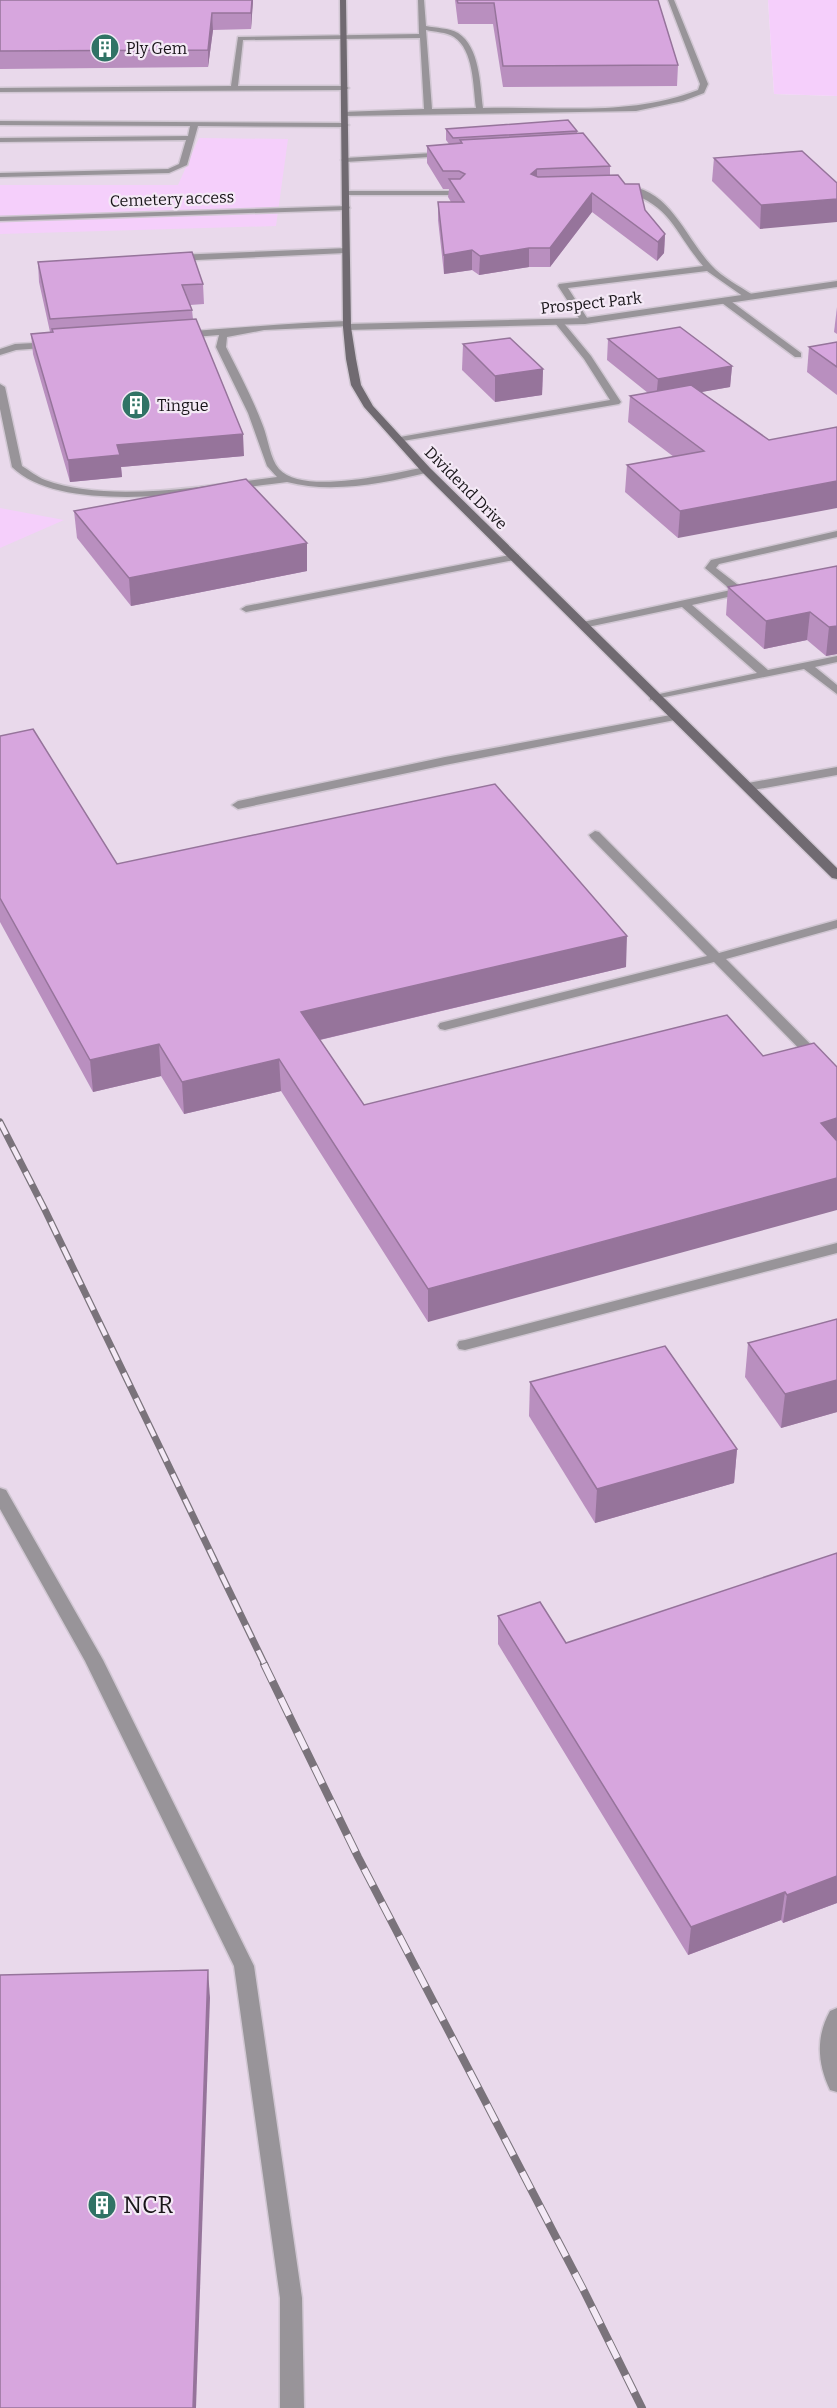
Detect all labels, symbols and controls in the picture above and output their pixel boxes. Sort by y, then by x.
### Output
building icon: Ply Gem [89,32,121,64]
place label: Ply Gem [126,39,187,58]
street label: Cemetery access [109,187,235,211]
street label: Prospect Park [539,288,643,318]
building icon: Tingue [120,389,152,421]
place label: Tingue [157,396,209,415]
street label: Dividend Drive [421,443,511,533]
building icon: NCR [86,2189,118,2221]
place label: NCR [123,2191,174,2219]

